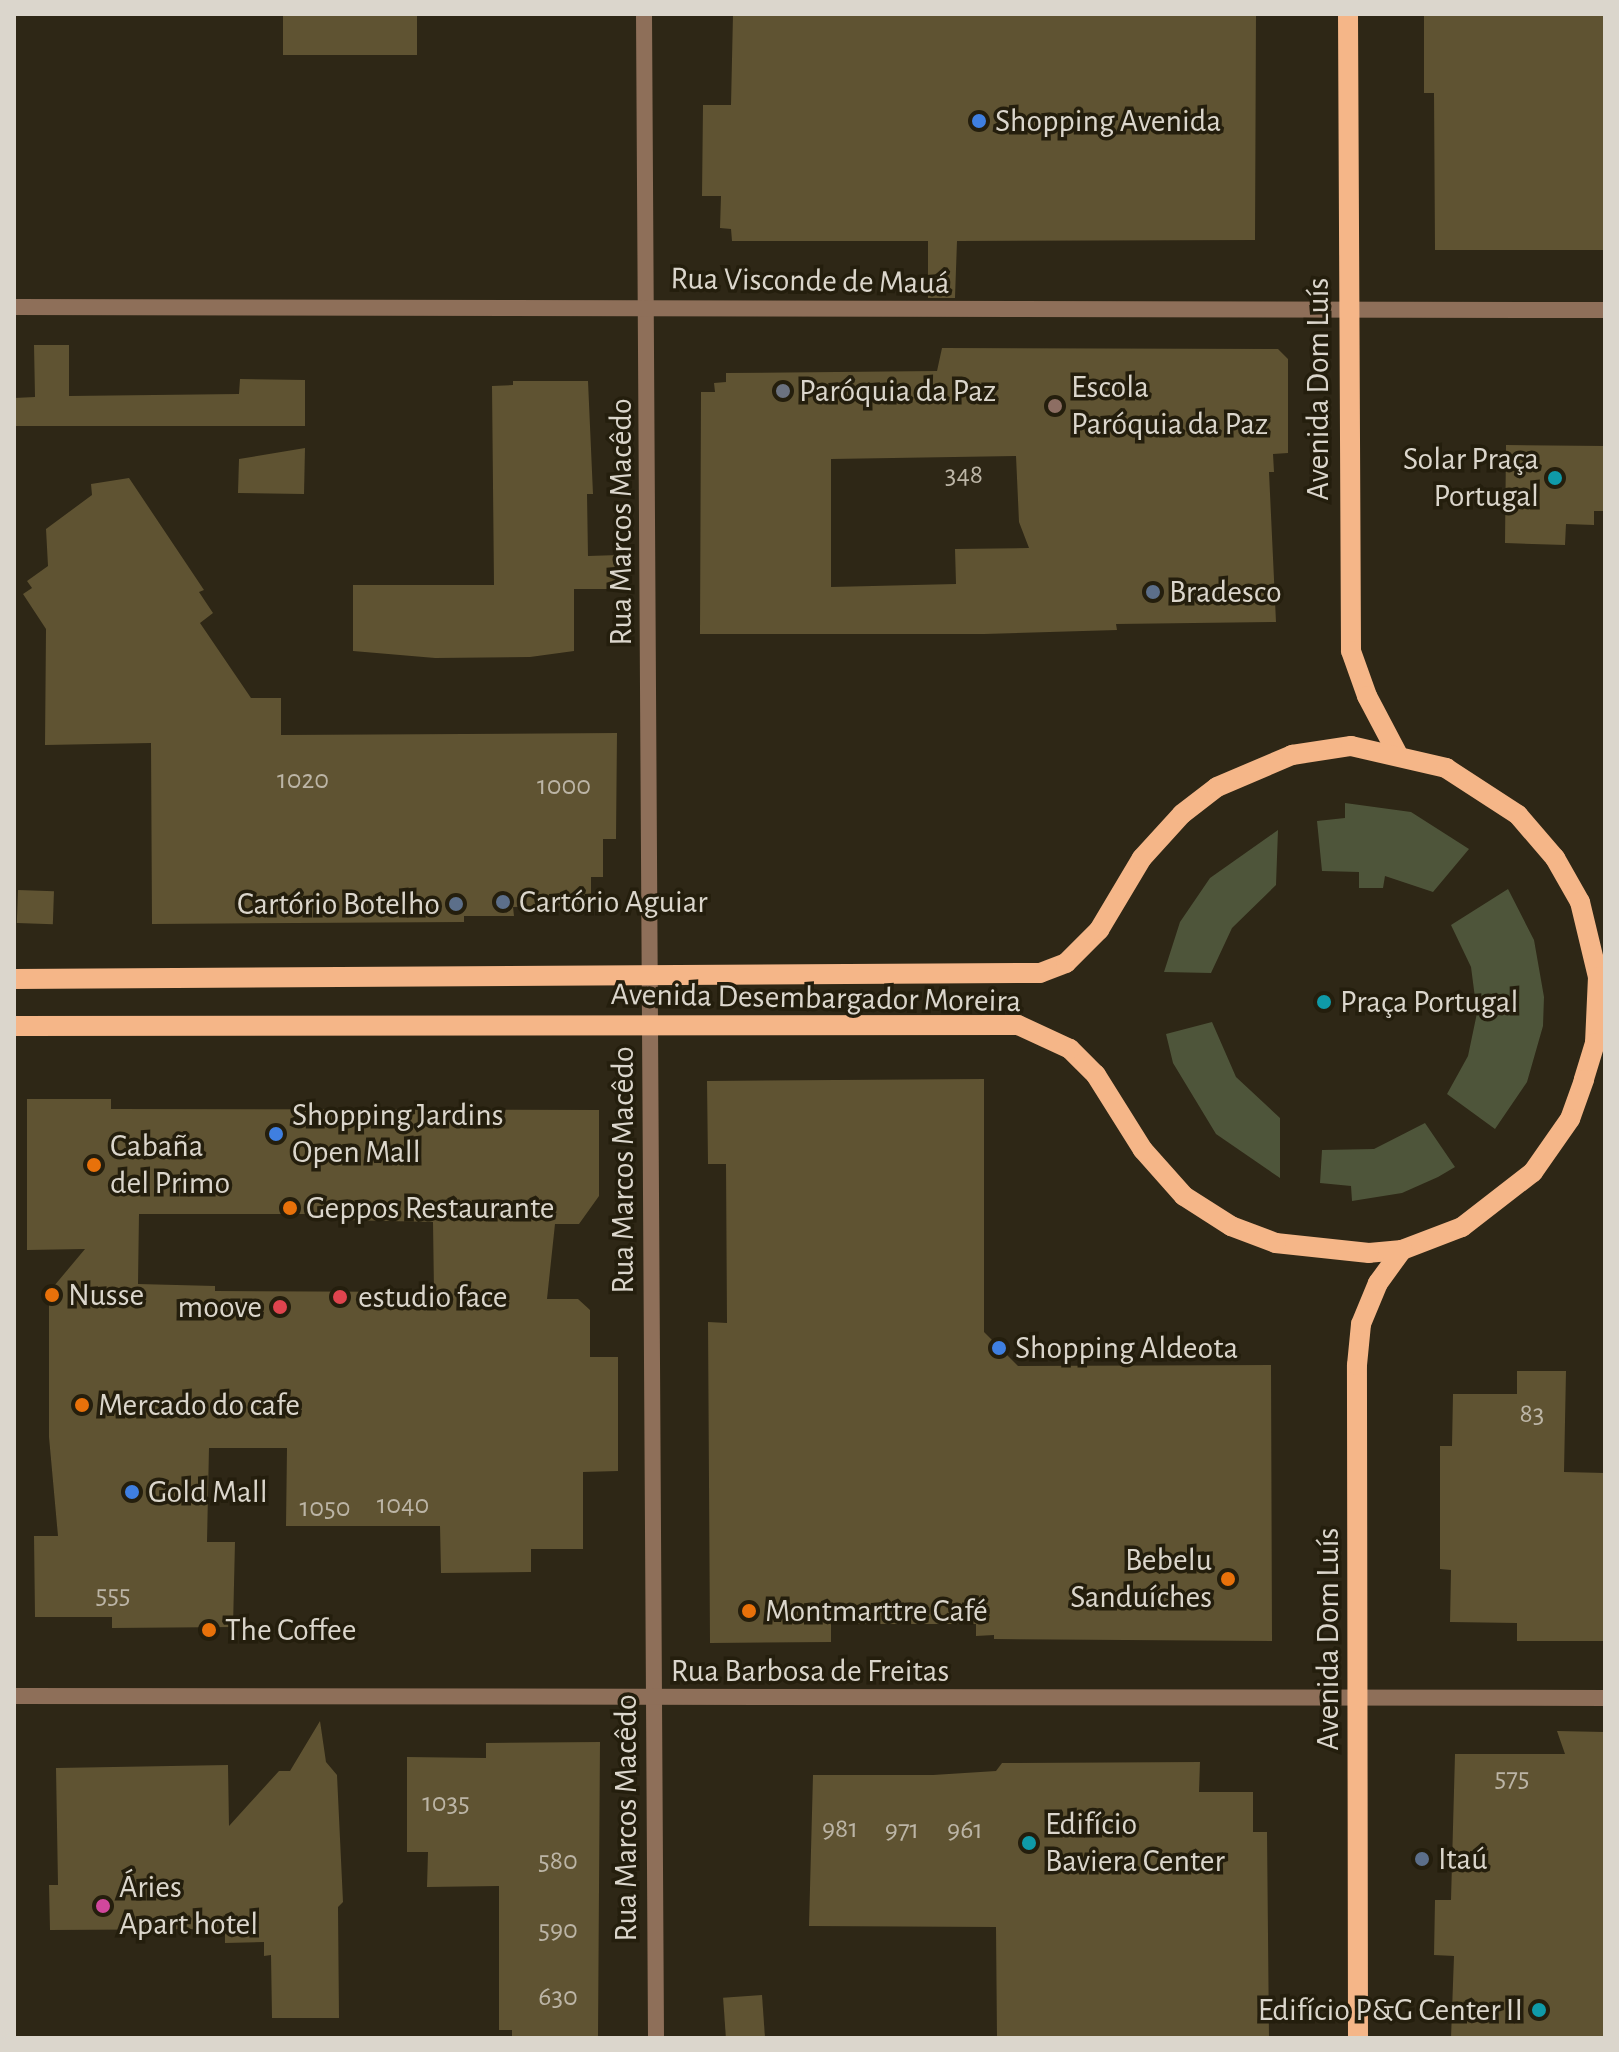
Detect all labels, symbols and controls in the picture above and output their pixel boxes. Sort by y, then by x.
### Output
place label: Shopping Avenida [995,102,1221,140]
marker: Shopping Avenida [970,112,988,130]
street label: Rua Visconde de Mauá [670,259,950,303]
street label: Avenida Dom Luís [1299,278,1337,500]
place label: Escola Paróquia da Paz [1071,369,1268,444]
place label: Paróquia da Paz [799,372,996,410]
marker: Paróquia da Paz [774,382,792,400]
marker: Escola Paróquia da Paz [1046,397,1064,415]
street label: Rua Marcos Macêdo [602,398,640,646]
place label: Solar Praça Portugal [1403,441,1539,516]
house number: 348 [945,458,983,492]
marker: Solar Praça Portugal [1546,469,1564,487]
place label: Bradesco [1169,573,1282,611]
marker: Bradesco [1144,583,1162,601]
house number: 1020 [277,763,329,797]
house number: 1000 [537,769,591,803]
place label: Cartório Aguiar [519,883,708,921]
place label: Cartório Botelho [237,885,440,923]
marker: Cartório Aguiar [494,893,512,911]
marker: Cartório Botelho [447,895,465,913]
street label: Avenida Desembargador Moreira [610,975,1022,1021]
place label: Praça Portugal [1340,983,1518,1021]
marker: Praça Portugal [1315,993,1333,1011]
street label: Rua Marcos Macêdo [604,1046,642,1294]
place label: Shopping Jardins Open Mall [292,1097,504,1172]
marker: Shopping Jardins Open Mall [267,1125,285,1143]
place label: Cabaña del Primo [110,1128,230,1203]
marker: Cabaña del Primo [85,1156,103,1174]
place label: Geppos Restaurante [306,1189,554,1227]
marker: Geppos Restaurante [281,1199,299,1217]
place label: Nusse [68,1276,144,1314]
place label: estudio face [358,1278,508,1316]
marker: Nusse [43,1286,61,1304]
marker: estudio face [329,1286,351,1308]
place label: moove [178,1288,262,1326]
marker: moove [269,1296,291,1318]
place label: Shopping Aldeota [1015,1329,1238,1367]
marker: Shopping Aldeota [990,1339,1008,1357]
place label: Mercado do cafe [98,1386,300,1424]
marker: Mercado do cafe [73,1396,91,1414]
house number: 83 [1520,1397,1544,1431]
place label: Gold Mall [148,1473,268,1511]
marker: Gold Mall [123,1483,141,1501]
house number: 1040 [377,1488,429,1522]
house number: 1050 [300,1491,350,1525]
street label: Avenida Dom Luís [1309,1528,1347,1750]
place label: Bebelu Sanduíches [1070,1542,1212,1617]
marker: Bebelu Sanduíches [1219,1570,1237,1588]
house number: 555 [95,1578,131,1612]
place label: Montmarttre Café [765,1592,988,1630]
marker: Montmarttre Café [740,1602,758,1620]
place label: The Coffee [225,1611,356,1649]
marker: The Coffee [200,1621,218,1639]
street label: Rua Barbosa de Freitas [671,1652,949,1690]
street label: Rua Marcos Macêdo [607,1694,645,1942]
house number: 575 [1494,1761,1530,1795]
house number: 1035 [422,1786,470,1820]
place label: Edifício Baviera Center [1045,1806,1225,1881]
house number: 981 [822,1812,858,1846]
house number: 971 [885,1813,919,1847]
house number: 961 [947,1813,983,1847]
marker: Edifício Baviera Center [1020,1834,1038,1852]
place label: Itaú [1438,1840,1488,1878]
house number: 580 [538,1844,578,1878]
marker: Itaú [1413,1850,1431,1868]
place label: Áries Apart hotel [119,1869,258,1944]
marker: Áries Apart hotel [94,1897,112,1915]
house number: 590 [538,1913,578,1947]
house number: 630 [538,1980,578,2014]
place label: Edifício P&G Center II [1258,1991,1523,2029]
marker: Edifício P&G Center II [1530,2001,1548,2019]

